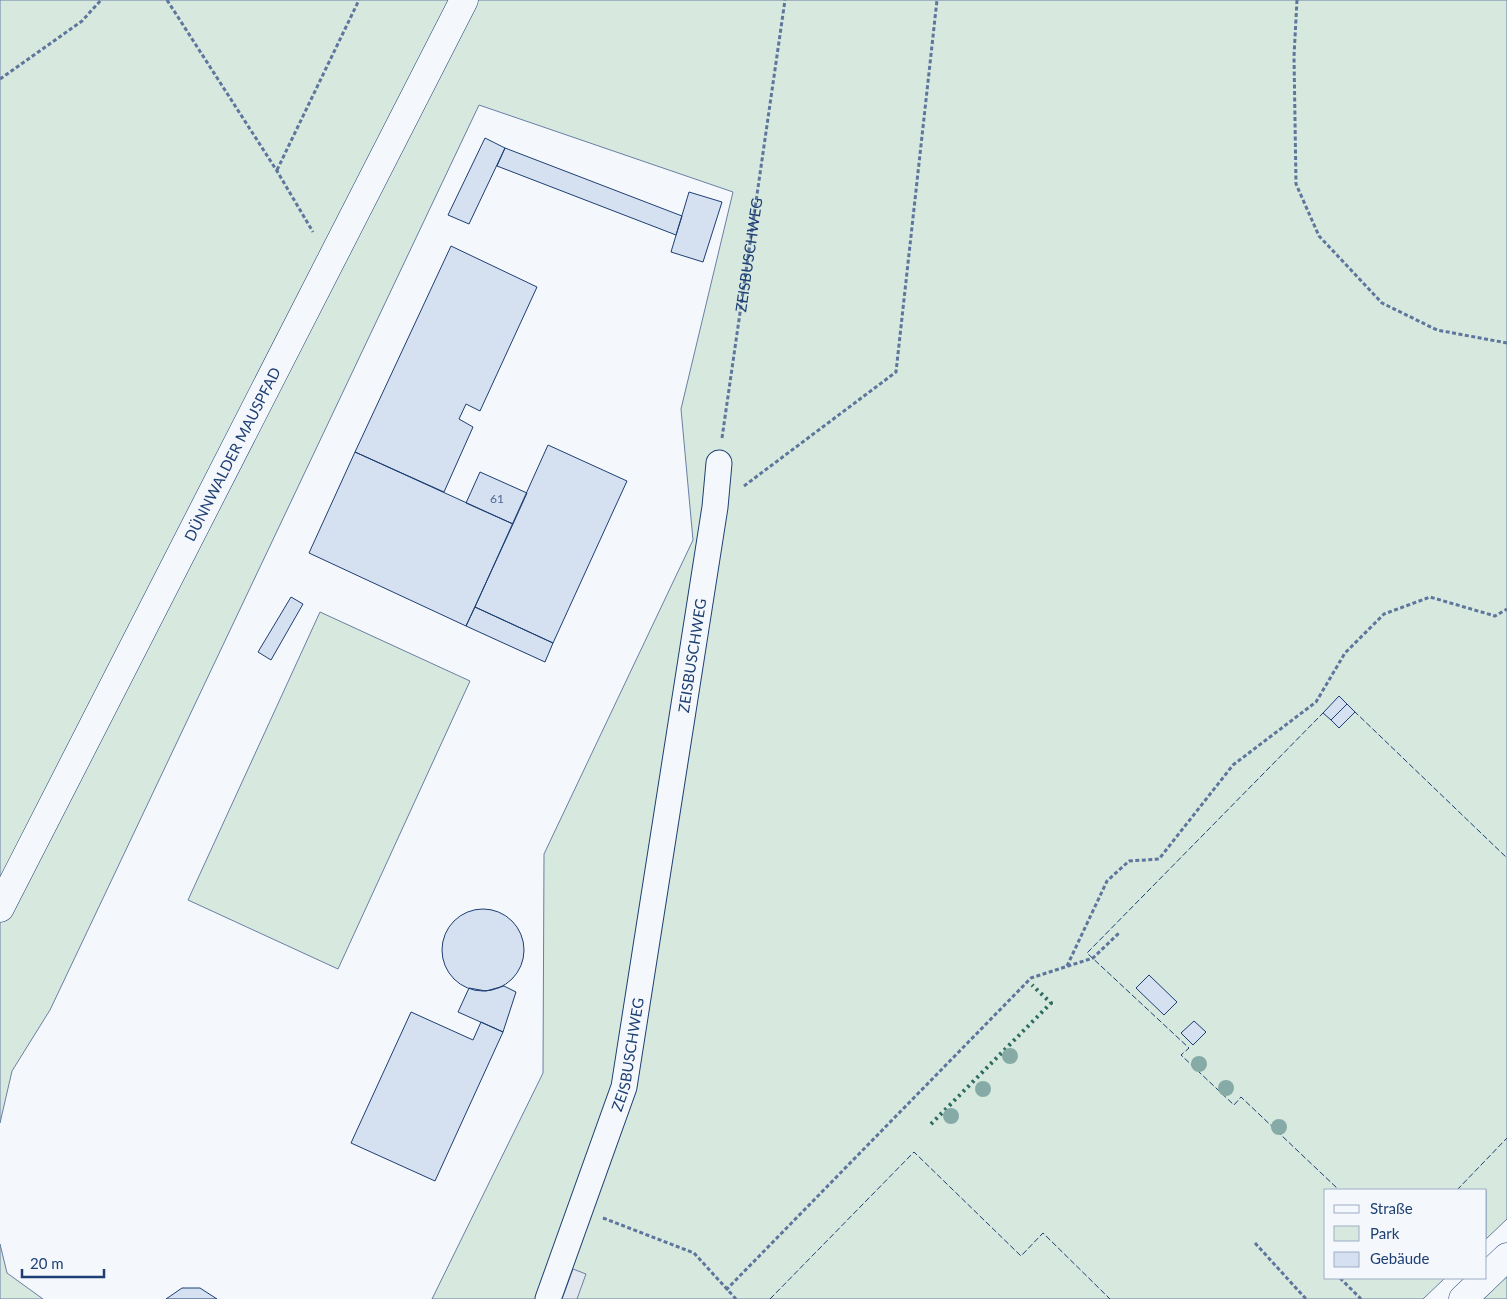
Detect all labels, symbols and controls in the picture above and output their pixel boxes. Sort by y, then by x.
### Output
street label: ZEISBUSCHWEG [731,196,765,313]
street label: DÜNNWALDER MAUSPFAD [180,364,284,544]
house number: 61 [490,491,504,506]
street label: ZEISBUSCHWEG [674,597,710,714]
street label: ZEISBUSCHWEG [607,996,647,1113]
legend [1324,1189,1487,1279]
text: Straße [1370,1199,1413,1217]
text: Park [1370,1224,1400,1242]
scale bar [22,1246,105,1278]
text: Gebäude [1370,1249,1429,1267]
text: 20 m [30,1254,64,1272]

